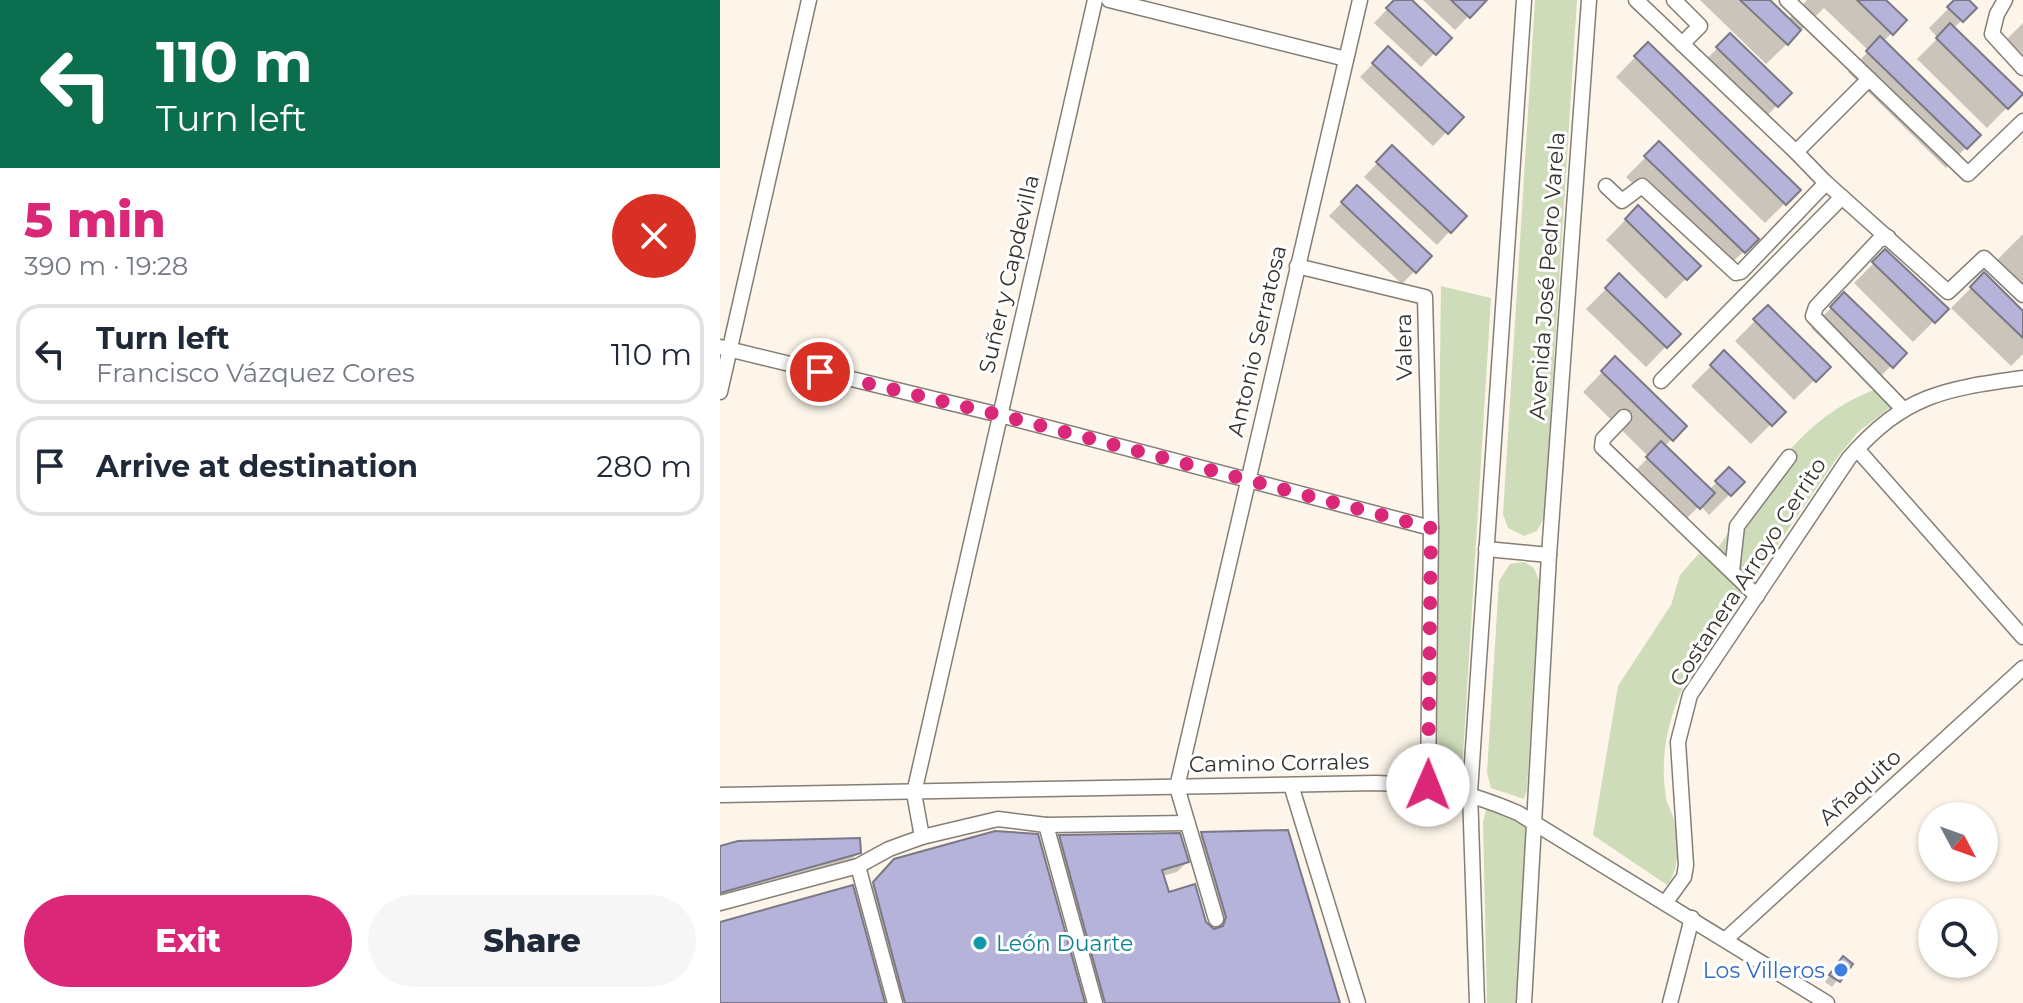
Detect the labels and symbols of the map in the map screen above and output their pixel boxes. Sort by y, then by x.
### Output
street label: Avenida José Pedro Varela [1523,131,1571,421]
street label: Suñer y Capdevilla [973,172,1045,376]
street label: Antonio Serratosa [1222,243,1292,439]
street label: Valera [1390,313,1418,381]
pin [786,338,854,406]
street label: Costanera Arroyo Cerrito [1664,453,1832,691]
position arrow [1386,743,1470,827]
street label: Añaquito [1813,743,1907,831]
street label: Camino Corrales [1189,748,1370,778]
north arrow [1918,802,1998,882]
place label: León Duarte [996,930,1133,957]
marker: León Duarte [971,934,989,952]
place label: Los Villeros [1703,957,1825,984]
marker: Los Villeros [1832,961,1850,979]

